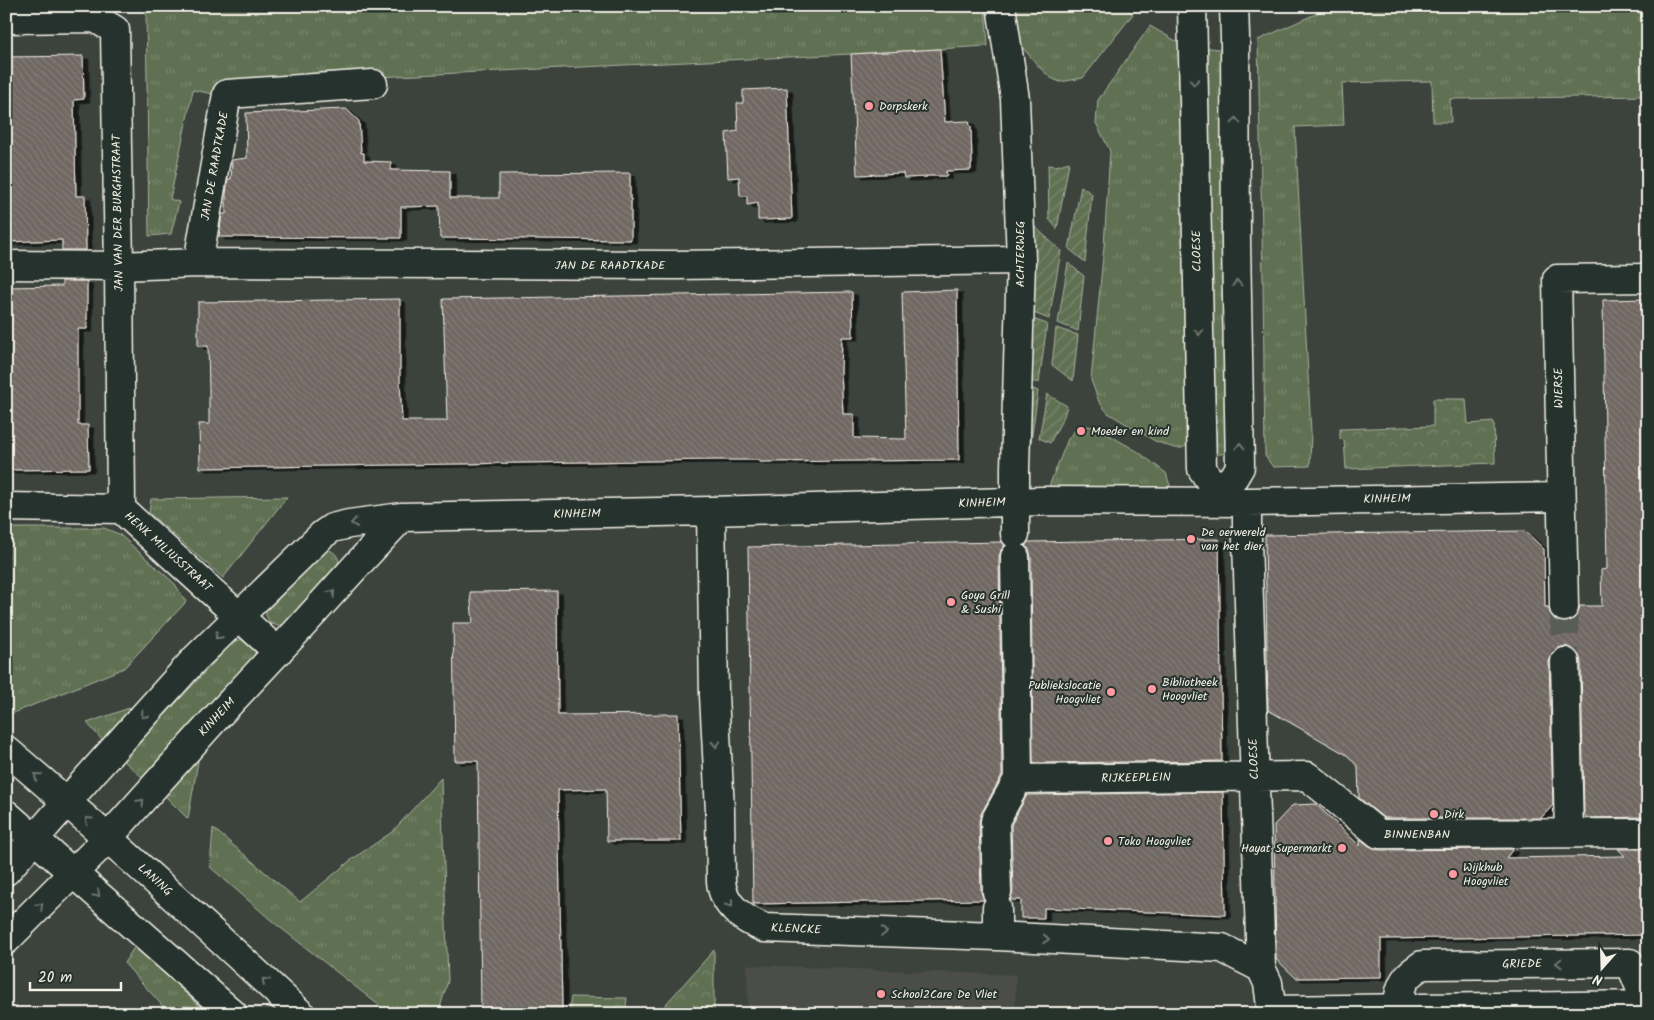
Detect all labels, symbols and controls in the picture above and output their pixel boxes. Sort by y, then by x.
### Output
one-way arrow [1189,79,1199,87]
place label: Dorpskerk [879,97,928,116]
marker: Dorpskerk [863,100,875,112]
street label: JAN DE RAADTKADE [196,109,234,222]
one-way arrow [1231,117,1241,124]
street label: JAN VAN DER BURGHSTRAAT [107,133,129,292]
street label: ACHTERWEG [1011,221,1030,287]
street label: CLOESE [1187,229,1207,272]
street label: JAN DE RAADTKADE [555,256,666,275]
one-way arrow [1232,279,1242,287]
one-way arrow [1194,328,1204,336]
street label: WIERSE [1549,367,1569,408]
place label: Moeder en kind [1091,422,1170,441]
marker: Moeder en kind [1075,425,1087,437]
one-way arrow [1235,442,1245,450]
street label: KINHEIM [1363,489,1411,509]
street label: KINHEIM [958,493,1006,513]
street label: KINHEIM [553,504,601,524]
street label: HENK MILIUSSTRAAT [120,507,217,598]
one-way arrow [350,518,358,528]
place label: De oerwereld van het dier [1201,523,1267,556]
marker: De oerwereld van het dier [1185,533,1197,545]
place label: Goya Grill & Sushi [961,586,1010,619]
one-way arrow [326,589,335,598]
marker: Goya Grill & Sushi [945,596,957,608]
one-way arrow [215,631,224,640]
place label: Bibliotheek Hoogvliet [1162,673,1218,706]
place label: Publiekslocatie Hoogvliet [1028,676,1102,709]
marker: Bibliotheek Hoogvliet [1146,683,1158,695]
marker: Publiekslocatie Hoogvliet [1105,686,1117,698]
street label: KINHEIM [194,693,240,741]
one-way arrow [142,709,150,718]
street label: CLOESE [1244,737,1264,780]
one-way arrow [711,740,722,748]
street label: RIJKEEPLEIN [1101,768,1171,788]
one-way arrow [34,773,43,782]
one-way arrow [135,799,144,808]
place label: Dirk [1444,805,1465,824]
marker: Dirk [1428,808,1440,820]
one-way arrow [84,817,93,826]
street label: BINNENBAN [1384,825,1450,844]
place label: Toko Hoogvliet [1118,832,1192,851]
marker: Toko Hoogvliet [1102,835,1114,847]
place label: Hayat Supermarkt [1241,839,1332,858]
marker: Hayat Supermarkt [1336,842,1348,854]
place label: Wijkhub Hoogvliet [1463,858,1509,891]
street label: LANING [133,859,177,901]
marker: Wijkhub Hoogvliet [1447,868,1459,880]
one-way arrow [92,888,101,897]
one-way arrow [724,898,733,908]
one-way arrow [34,903,43,912]
street label: KLENCKE [771,919,822,939]
one-way arrow [880,927,888,937]
one-way arrow [1042,933,1050,944]
north arrow [1576,942,1626,992]
street label: GRIEDE [1502,954,1543,974]
one-way arrow [1555,958,1562,968]
scale bar [30,960,121,992]
text: 20 m [38,966,72,990]
text: N [1590,967,1606,991]
one-way arrow [262,978,271,987]
place label: School2Care De Vliet [891,985,997,1004]
marker: School2Care De Vliet [875,988,887,1000]

